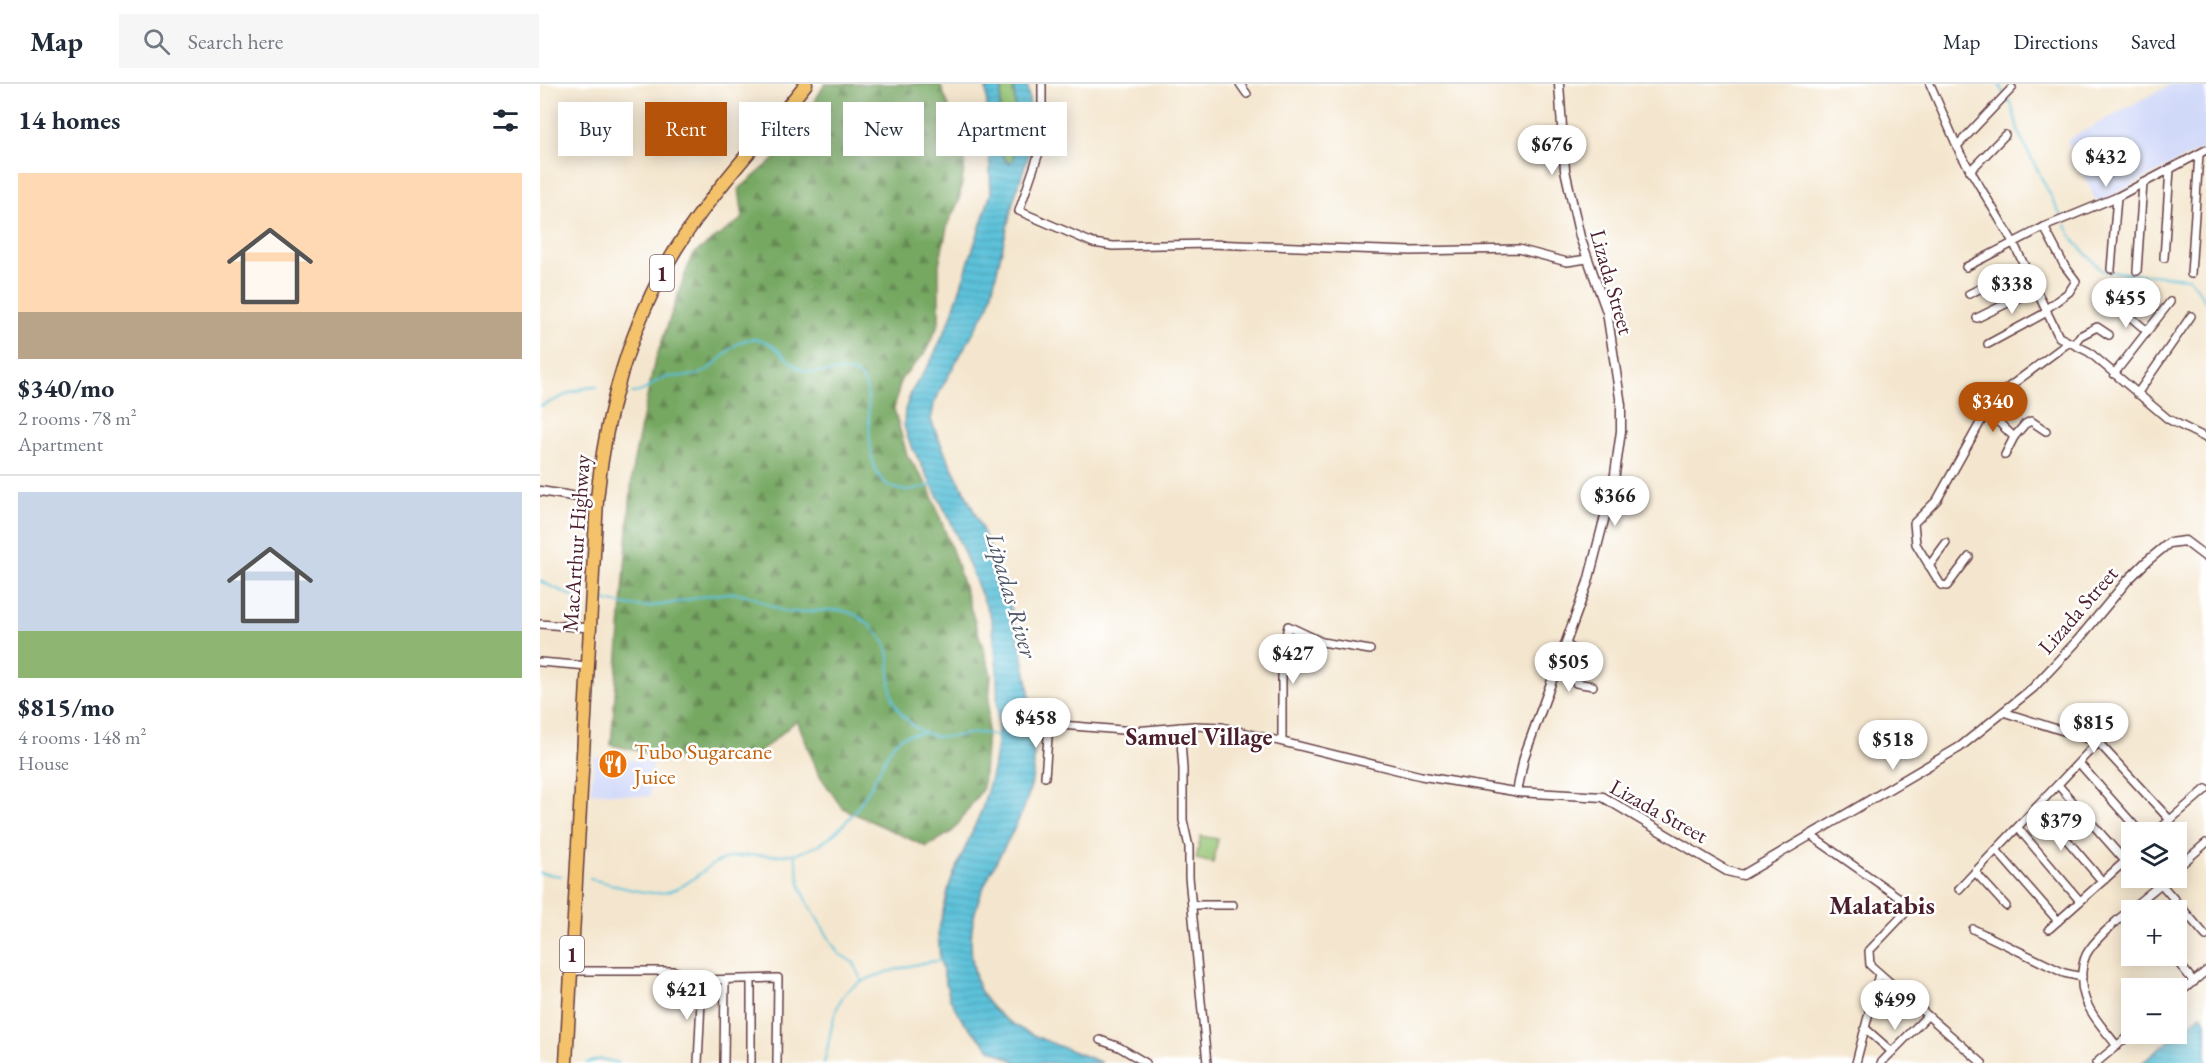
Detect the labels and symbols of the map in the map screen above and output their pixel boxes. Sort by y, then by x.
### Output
pin: $676 [1516,125,1588,176]
pin: $432 [2070,137,2142,188]
street label: Lizada Street [1583,226,1641,338]
road number: 1 [650,255,674,291]
pin: $338 [1976,264,2048,315]
pin: $455 [2090,278,2162,329]
pin: $340 [1957,382,2029,433]
street label: MacArthur Highway [555,453,597,633]
pin: $366 [1579,476,1651,527]
water label: Lipadas River [979,528,1045,663]
street label: Lizada Street [2032,560,2124,660]
pin: $427 [1257,634,1329,685]
pin: $505 [1533,642,1605,693]
pin: $458 [1000,698,1072,749]
pin: $815 [2058,703,2130,754]
pin: $518 [1857,720,1929,771]
district label: Samuel Village [1126,721,1272,753]
place label: Tubo Sugarcane Juice [632,737,772,791]
restaurant icon: Tubo Sugarcane Juice [597,748,629,780]
street label: Lizada Street [1605,772,1713,850]
pin: $379 [2025,801,2097,852]
district label: Malatabis [1829,888,1935,922]
road number: 1 [560,936,584,972]
pin: $421 [651,970,723,1021]
pin: $499 [1859,980,1931,1031]

